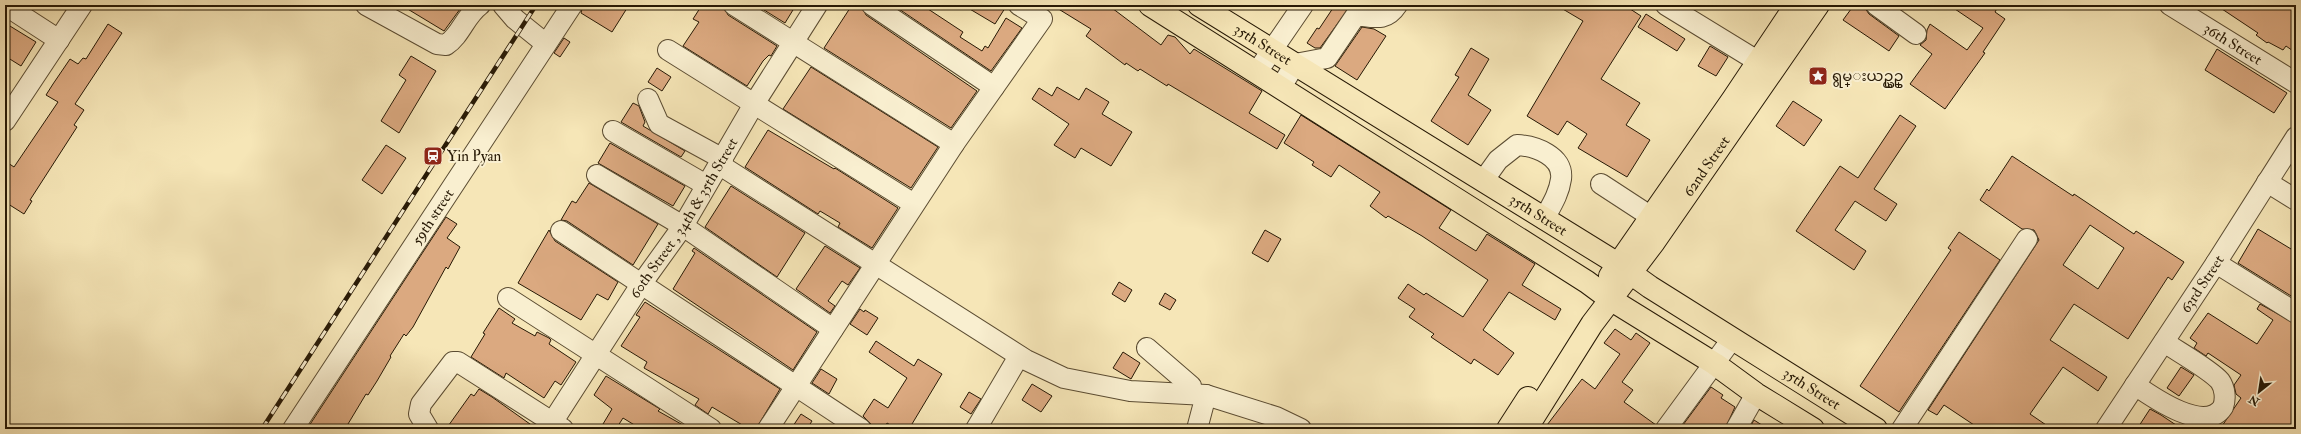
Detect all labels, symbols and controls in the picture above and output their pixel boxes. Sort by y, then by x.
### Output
street label: 36th Street [2200,19,2266,70]
street label: 35th Street [1230,20,1295,70]
place icon: ရွမ္းယဥ္ယဥ္ [1807,65,1829,87]
place label: ရွမ္းယဥ္ယဥ္ [1832,67,1903,88]
street label: 62nd Street [1679,132,1735,201]
street label: 60th Street , 34th & 35th Street [626,134,742,302]
station icon: Yin Pyan [422,145,444,167]
place label: Yin Pyan [447,147,502,166]
street label: 59th street [408,185,458,249]
street label: 35th Street [1506,190,1571,240]
street label: 63rd Street [2176,252,2229,317]
street label: 35th Street [1779,364,1844,414]
north arrow [2239,372,2279,412]
text: N [2246,392,2263,409]

